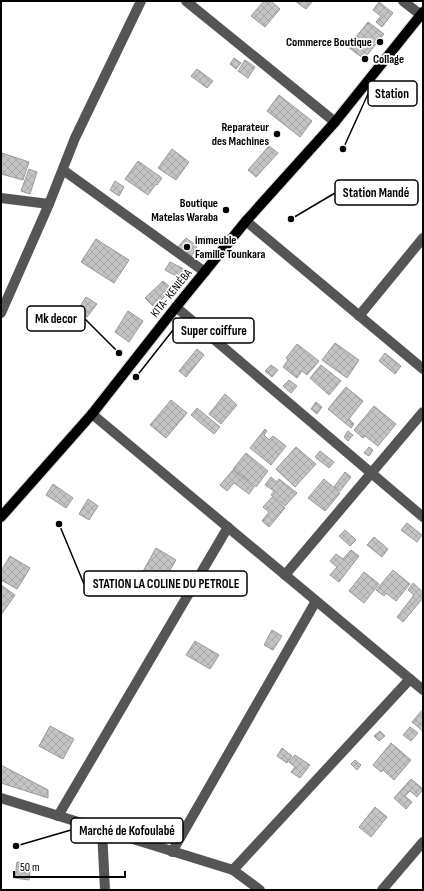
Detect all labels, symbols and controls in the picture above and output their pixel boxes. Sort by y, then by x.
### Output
place label: Commerce Boutique [286,35,372,50]
marker: Commerce Boutique [375,37,385,47]
place label: Collage [373,52,404,67]
marker: Collage [360,54,370,64]
callout: Station [368,81,417,106]
text: Station [375,86,409,102]
place label: Reparateur des Machines [212,120,269,149]
marker: Reparateur des Machines [272,129,282,139]
callout: Station Mandé [335,180,418,205]
text: Station Mandé [343,185,410,201]
place label: Boutique Matelas Waraba [151,196,218,225]
marker: Boutique Matelas Waraba [221,205,231,215]
place label: immeuble Famille Tounkara [195,233,266,262]
marker: immeuble Famille Tounkara [182,242,192,252]
street label: KITA- KENIÉBA [147,266,196,320]
callout: Mk decor [27,306,85,331]
text: Mk decor [35,311,77,327]
callout: Super coiffure [173,318,254,343]
text: Super coiffure [181,323,247,339]
callout: STATION LA COLINE DU PETROLE [84,571,247,596]
text: STATION LA COLINE DU PETROLE [93,576,240,592]
callout: Marché de Kofoulabé [71,818,183,843]
text: Marché de Kofoulabé [79,823,175,839]
scale bar [14,853,125,879]
text: 50 m [20,860,40,875]

